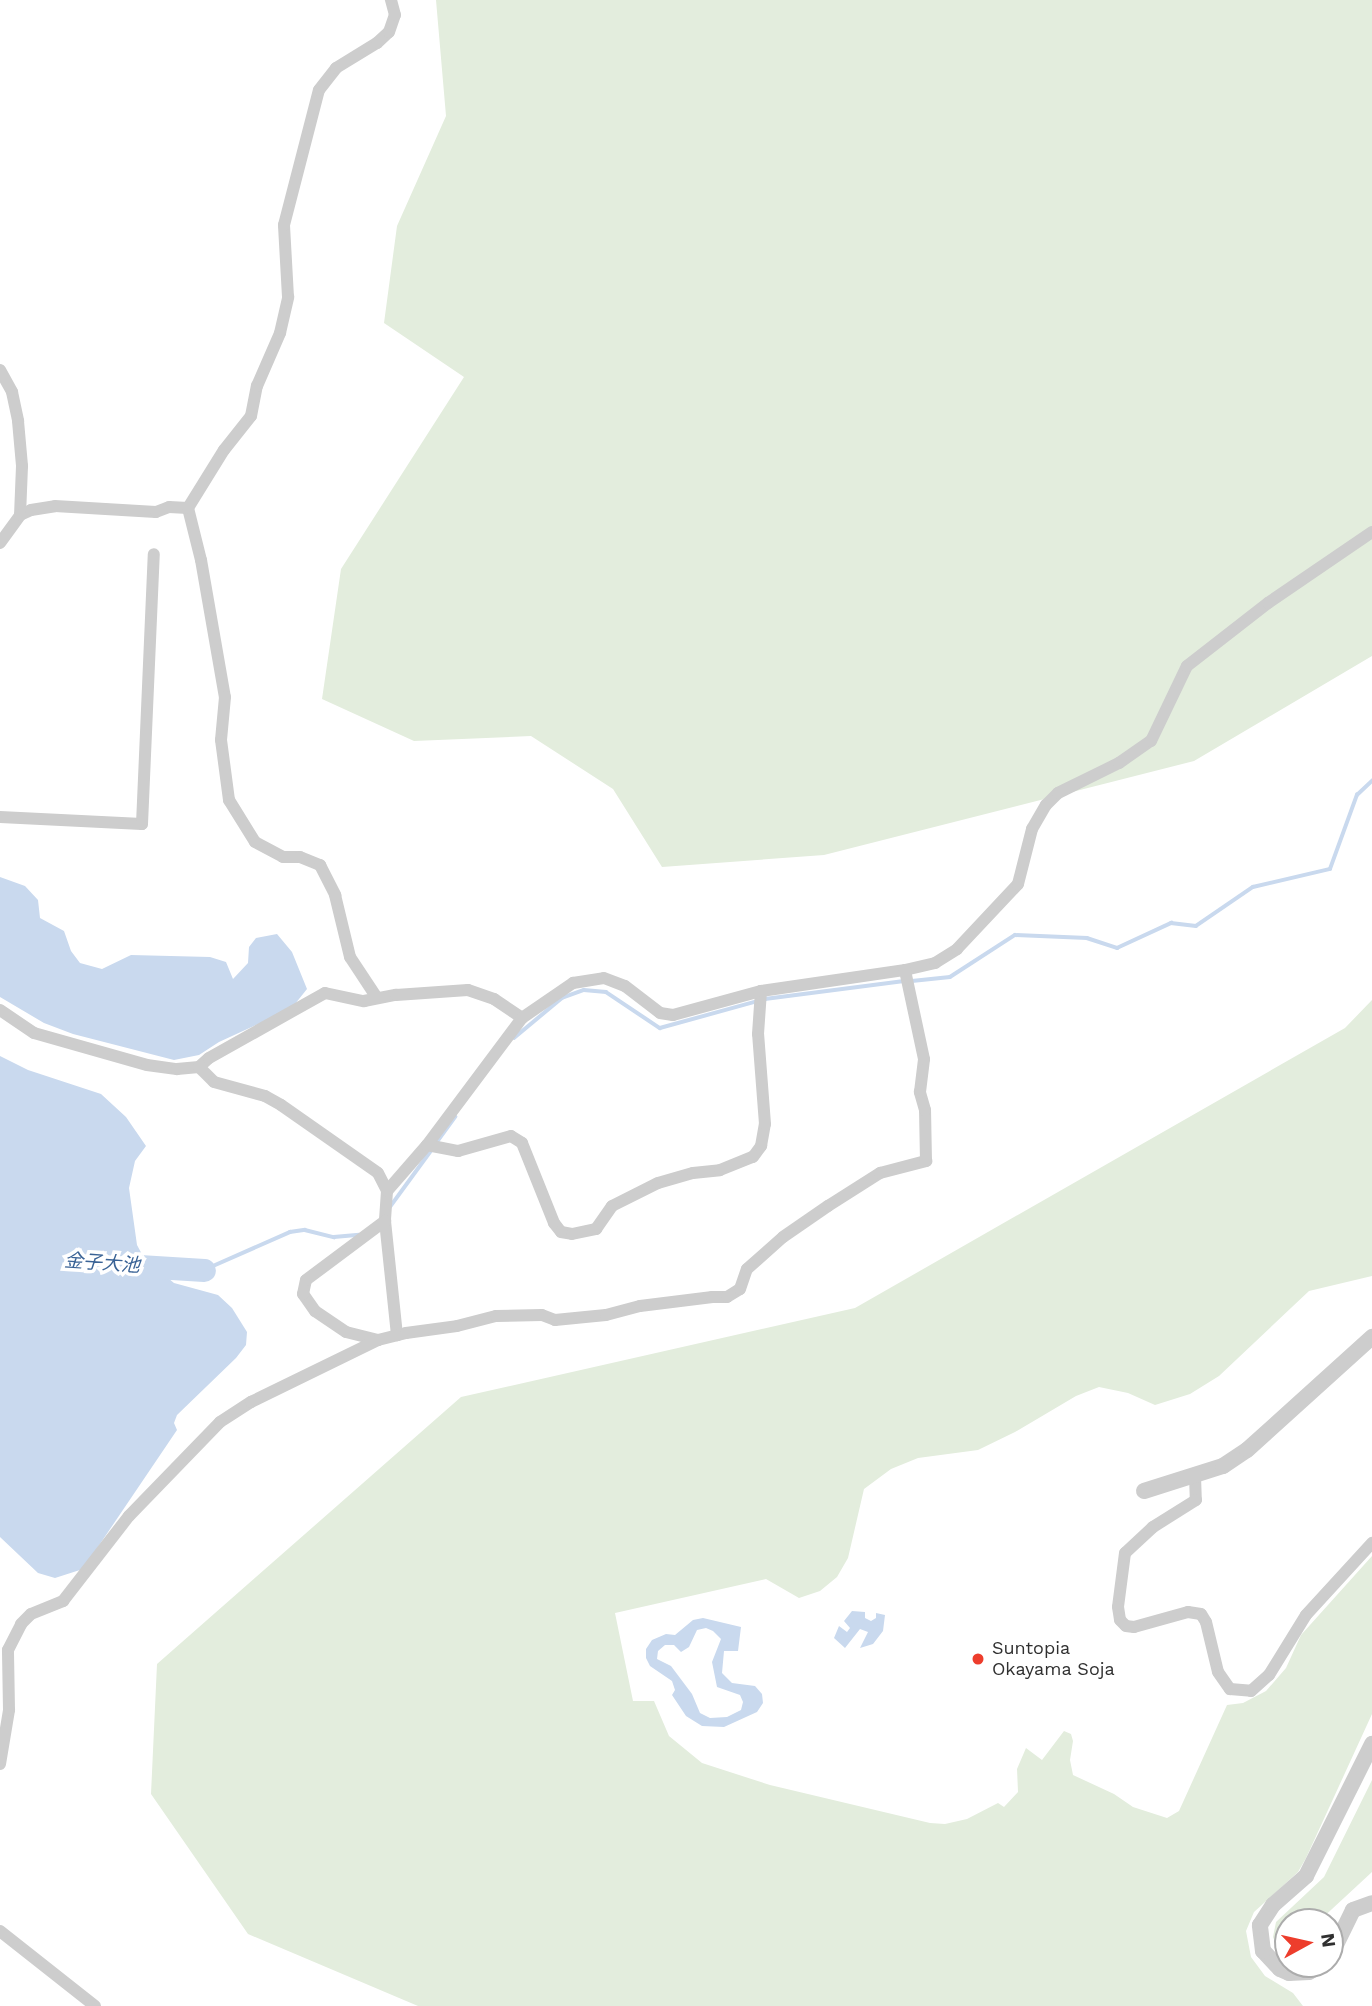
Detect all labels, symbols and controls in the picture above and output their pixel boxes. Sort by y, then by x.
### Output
water label: 金子大池 [63,1249,141,1277]
place label: Suntopia Okayama Soja [992,1638,1115,1680]
marker: Suntopia Okayama Soja [970,1651,986,1667]
north arrow [1274,1908,1344,1978]
text: N [1316,1932,1341,1949]

